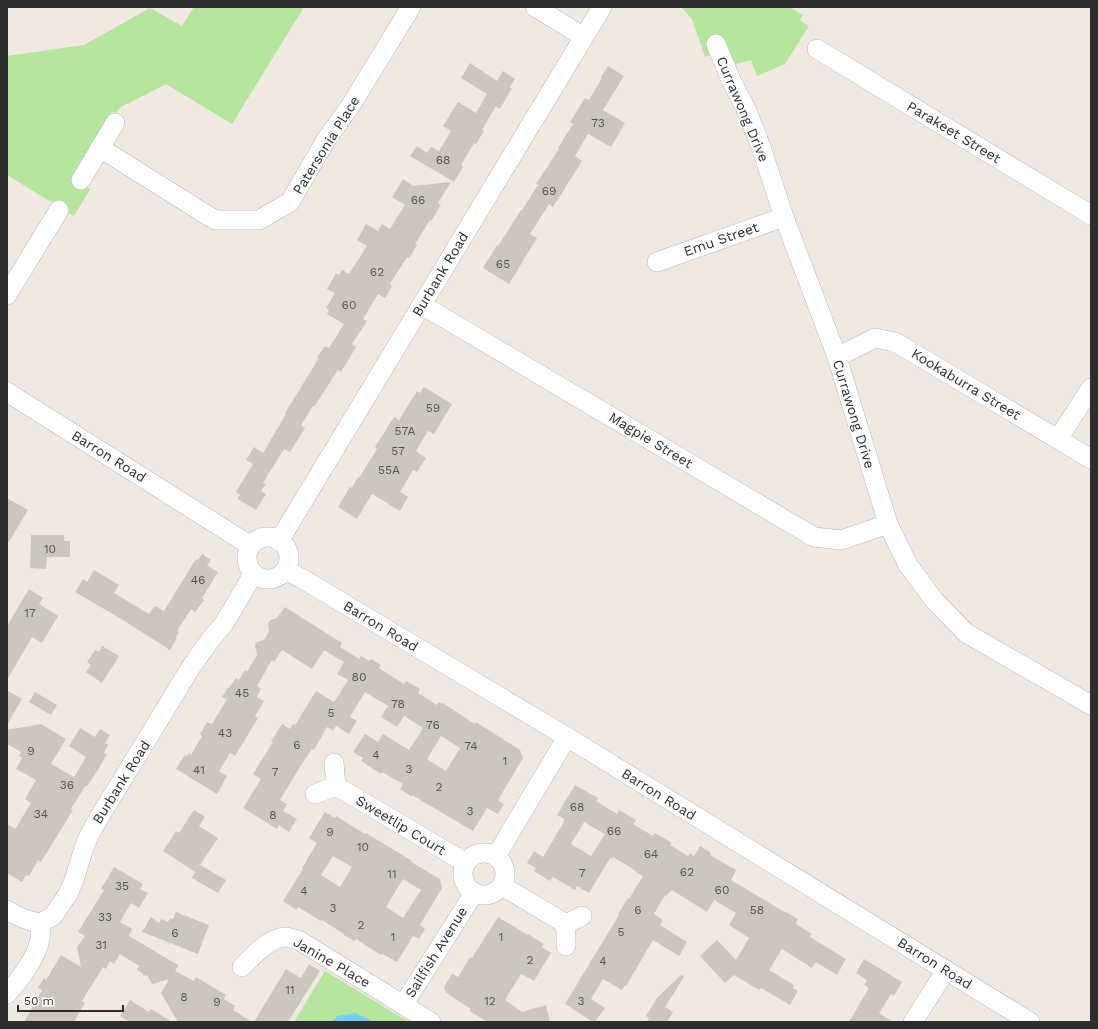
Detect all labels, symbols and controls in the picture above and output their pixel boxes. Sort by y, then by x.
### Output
street label: Currawong Drive [714,54,772,164]
street label: Patersonia Place [289,93,363,197]
street label: Parakeet Street [904,98,1004,166]
house number: 73 [591,116,605,130]
house number: 68 [436,153,450,167]
house number: 69 [542,184,556,198]
house number: 66 [411,193,425,207]
street label: Emu Street [682,219,761,259]
street label: Burbank Road [409,229,471,319]
house number: 65 [496,257,510,271]
house number: 62 [370,265,384,279]
house number: 60 [342,298,356,312]
street label: Kookaburra Street [909,345,1023,423]
street label: Currawong Drive [830,358,878,470]
house number: 59 [426,401,440,415]
street label: Magpie Street [606,409,696,471]
house number: 57A [395,424,416,438]
street label: Barron Road [69,427,149,485]
house number: 57 [391,444,405,458]
house number: 55A [378,463,400,477]
house number: 10 [44,542,56,556]
house number: 46 [191,573,205,587]
street label: Barron Road [341,597,421,655]
house number: 17 [24,606,36,620]
house number: 80 [352,670,366,684]
house number: 45 [235,686,249,700]
house number: 78 [391,697,405,711]
house number: 5 [328,706,335,720]
house number: 76 [426,718,440,732]
house number: 43 [218,726,232,740]
street label: Burbank Road [89,737,153,827]
house number: 6 [293,738,301,752]
house number: 74 [464,739,478,753]
house number: 9 [27,744,35,758]
house number: 4 [372,748,380,762]
house number: 1 [503,754,507,768]
house number: 3 [406,762,413,776]
house number: 41 [193,763,205,777]
house number: 7 [272,765,279,779]
street label: Barron Road [619,765,699,823]
house number: 36 [60,778,74,792]
house number: 2 [436,780,443,794]
street label: Sweetlip Court [353,792,449,858]
house number: 68 [570,800,584,814]
house number: 3 [467,804,474,818]
house number: 34 [34,807,48,821]
house number: 8 [269,808,277,822]
house number: 66 [607,824,621,838]
house number: 9 [326,825,334,839]
house number: 10 [357,840,369,854]
house number: 64 [644,847,658,861]
house number: 62 [680,865,694,879]
house number: 7 [579,866,586,880]
house number: 11 [387,867,397,881]
house number: 35 [115,879,129,893]
house number: 60 [715,883,729,897]
house number: 4 [300,884,308,898]
house number: 3 [330,901,337,915]
house number: 6 [634,903,642,917]
house number: 58 [750,903,764,917]
street label: Sailfish Avenue [402,904,470,1000]
house number: 33 [98,910,112,924]
house number: 2 [358,918,365,932]
house number: 5 [618,925,625,939]
house number: 6 [171,926,179,940]
house number: 1 [391,930,395,944]
house number: 1 [499,930,503,944]
street label: Janine Place [291,934,373,990]
street label: Barron Road [895,934,975,992]
house number: 31 [95,938,107,952]
house number: 2 [527,953,534,967]
house number: 4 [599,954,607,968]
house number: 11 [285,983,295,997]
scale bar [18,987,123,1013]
house number: 8 [180,990,188,1004]
text: 50 m [24,994,54,1008]
house number: 12 [484,994,496,1008]
house number: 3 [578,994,585,1008]
house number: 9 [213,995,221,1009]

